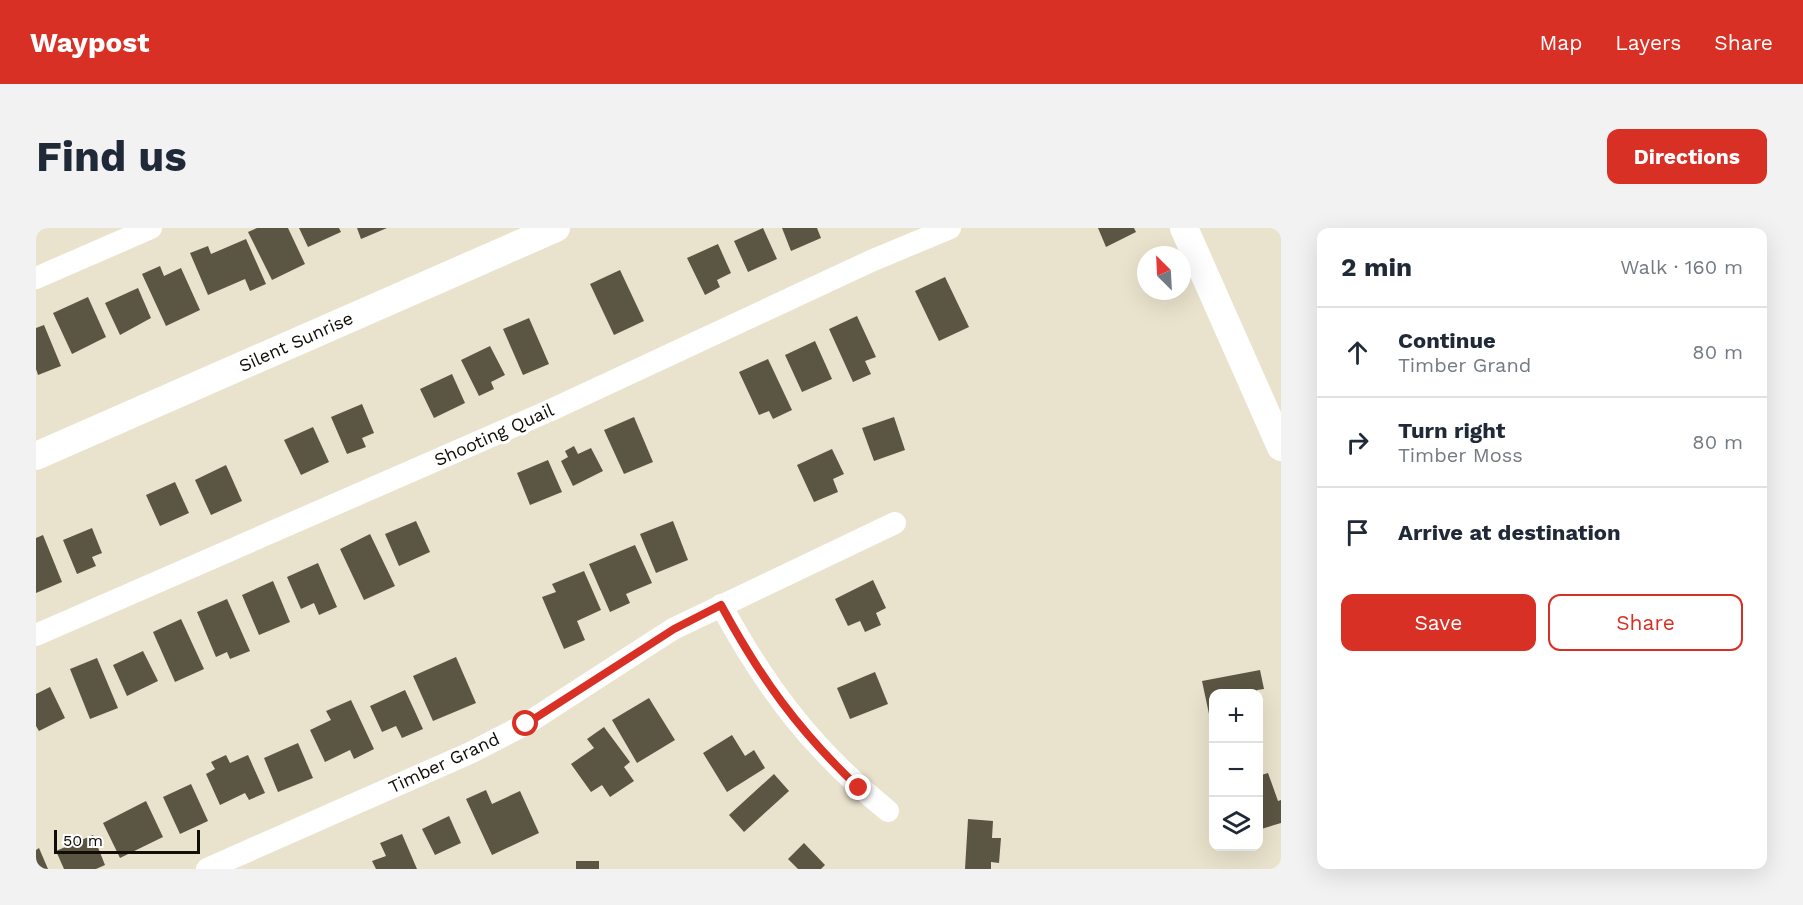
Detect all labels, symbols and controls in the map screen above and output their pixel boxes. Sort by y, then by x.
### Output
text: Waypost [30,26,149,59]
text: Map [1539,30,1582,55]
text: Layers [1615,30,1681,55]
text: Share [1714,30,1773,55]
button: Directions [1607,129,1767,184]
text: Find us [36,132,187,181]
north arrow [1137,246,1191,300]
text: 2 min [1341,252,1412,282]
text: Walk · 160 m [1620,255,1743,279]
street label: Silent Sunrise [236,307,356,376]
text: Continue [1398,328,1496,353]
icon: ahead [1341,336,1374,369]
text: 80 m [1692,340,1743,364]
text: Timber Grand [1398,353,1531,377]
street label: Shooting Quail [431,399,557,470]
text: Turn right [1398,418,1505,443]
icon: right [1341,426,1374,459]
text: 80 m [1692,430,1743,454]
text: Timber Moss [1398,443,1523,467]
icon: arrive [1341,516,1374,549]
text: Arrive at destination [1398,520,1621,545]
button: Save [1341,594,1536,651]
button: Share [1548,594,1743,651]
map controls [1209,689,1263,851]
button: + [1209,689,1263,743]
route start [512,710,538,736]
street label: Timber Grand [385,728,503,797]
button: − [1209,743,1263,797]
route end [845,774,871,800]
button: layers [1209,797,1263,851]
scale bar [54,827,200,854]
text: 50 m [63,831,103,850]

